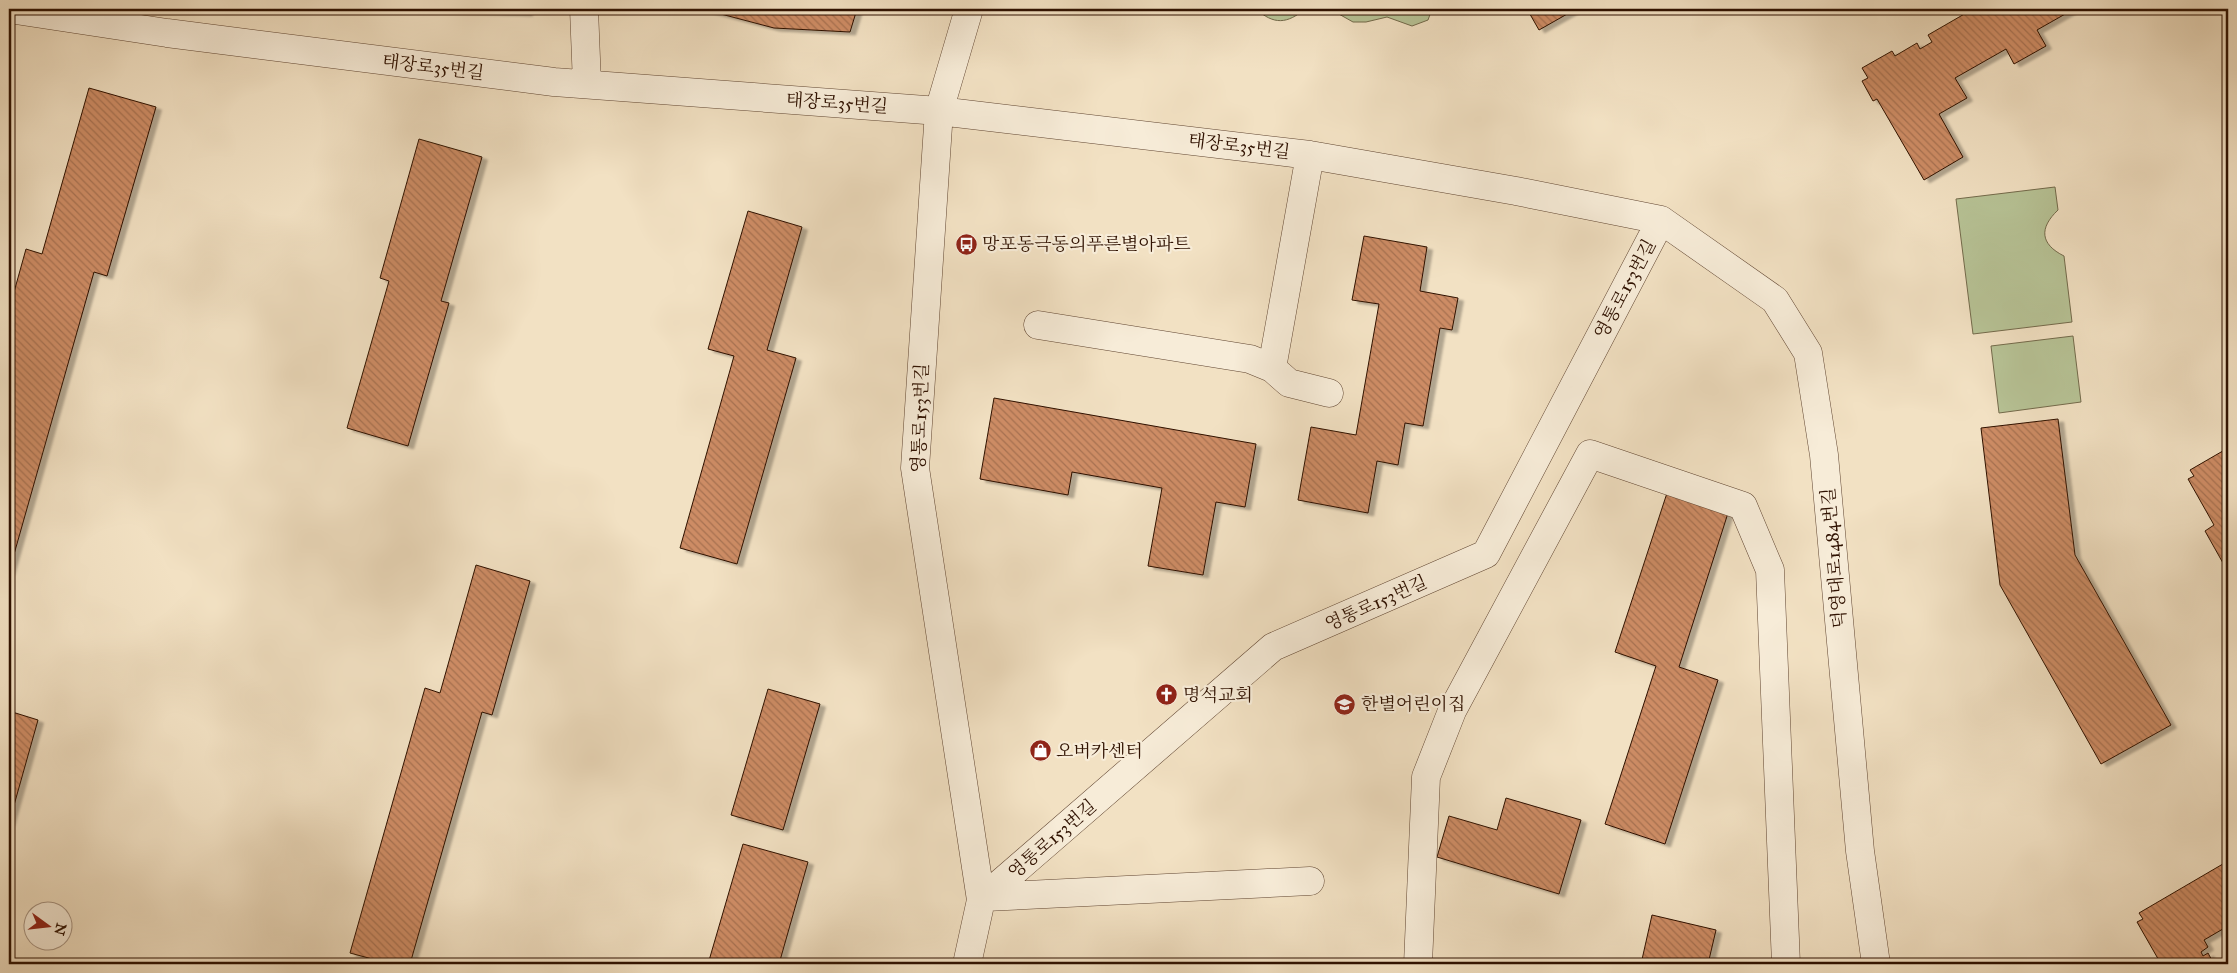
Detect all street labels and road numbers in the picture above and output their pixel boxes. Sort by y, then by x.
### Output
street label: 태장로35번길 [381,50,485,84]
street label: 태장로35번길 [785,88,889,118]
street label: 태장로35번길 [1187,129,1291,163]
street label: 영통로153번길 [1590,236,1660,342]
street label: 영통로153번길 [907,363,933,473]
street label: 덕영대로1484번길 [1817,487,1851,629]
street label: 영통로153번길 [1322,571,1430,635]
street label: 영통로153번길 [1003,795,1101,883]

